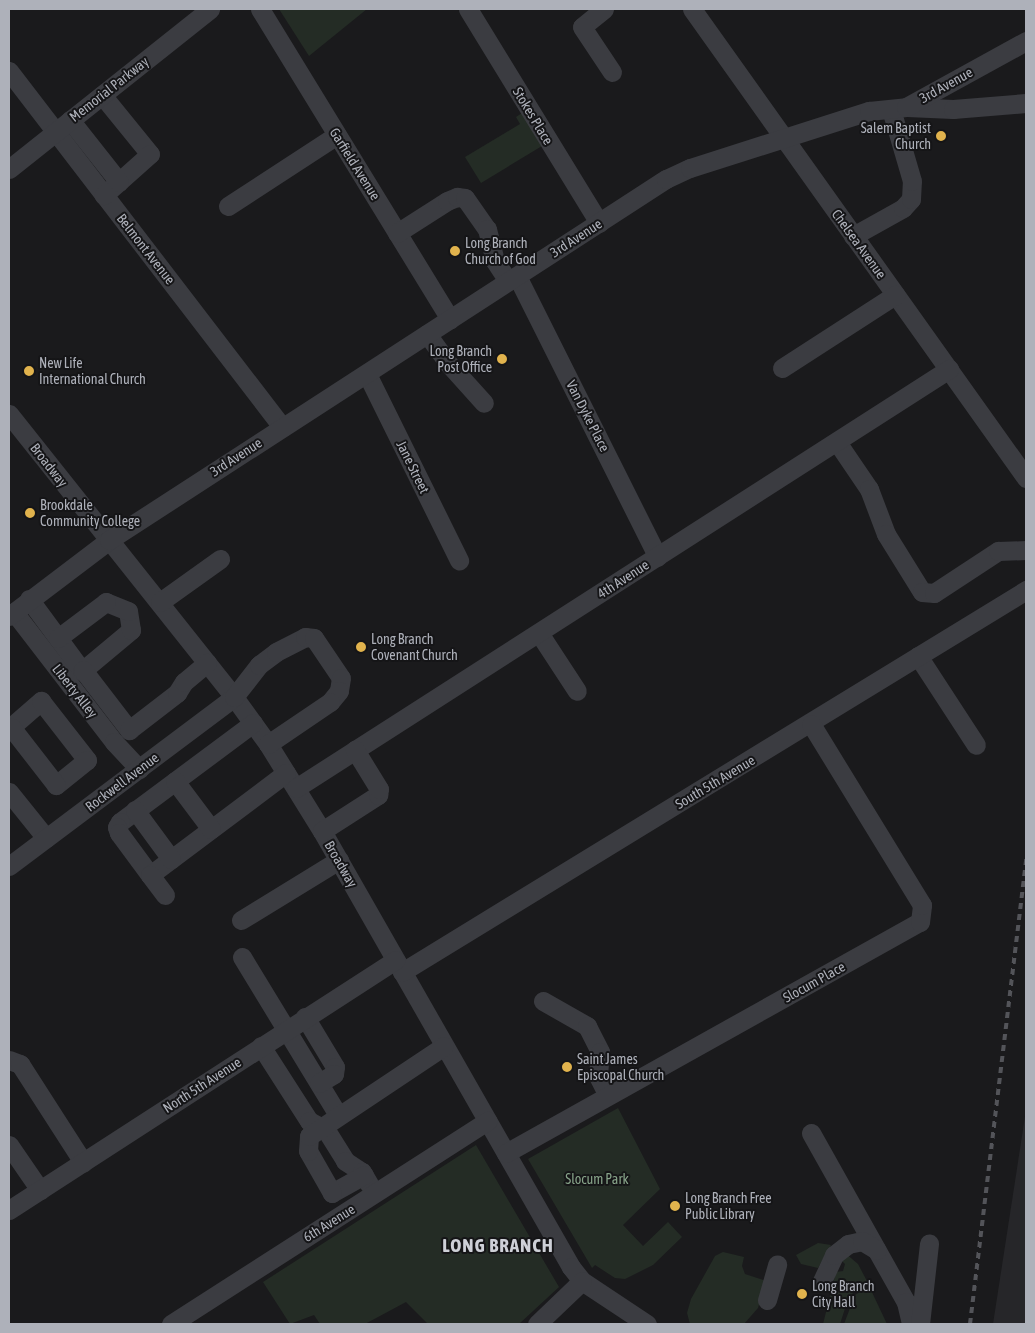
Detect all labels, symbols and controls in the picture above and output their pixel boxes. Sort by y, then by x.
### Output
street label: Memorial Parkway [66,53,152,125]
street label: 3rd Avenue [917,64,975,106]
street label: Stokes Place [509,84,557,148]
place label: Salem Baptist Church [861,120,931,152]
street label: Garfield Avenue [326,125,384,203]
marker: Salem Baptist Church [935,130,947,142]
street label: Chelsea Avenue [828,206,890,282]
street label: Belmont Avenue [113,210,179,288]
street label: 3rd Avenue [547,215,605,261]
place label: Long Branch Church of God [465,235,536,268]
marker: Long Branch Church of God [449,245,461,257]
place label: Long Branch Post Office [430,343,492,376]
marker: Long Branch Post Office [496,353,508,365]
place label: New Life International Church [39,355,146,388]
marker: New Life International Church [23,365,35,377]
street label: Van Dyke Place [563,377,613,455]
street label: 3rd Avenue [207,434,265,480]
street label: Jane Street [393,438,433,496]
street label: Broadway [27,440,71,490]
place label: Brookdale Community College [40,497,140,530]
marker: Brookdale Community College [24,507,36,519]
street label: 4th Avenue [594,556,652,602]
place label: Long Branch Covenant Church [371,631,458,664]
marker: Long Branch Covenant Church [355,641,367,653]
street label: Liberty Alley [49,661,101,721]
street label: Rockwell Avenue [82,749,162,815]
street label: South 5th Avenue [672,752,758,812]
street label: Broadway [321,838,361,890]
street label: Slocum Place [780,958,848,1006]
place label: Saint James Episcopal Church [577,1051,664,1084]
street label: North 5th Avenue [160,1054,244,1116]
marker: Saint James Episcopal Church [561,1061,573,1073]
park label: Slocum Park [565,1171,629,1187]
place label: Long Branch Free Public Library [685,1190,772,1222]
street label: 6th Avenue [300,1200,358,1246]
marker: Long Branch Free Public Library [669,1200,681,1212]
district label: LONG BRANCH [441,1235,555,1257]
place label: Long Branch City Hall [812,1278,874,1310]
marker: Long Branch City Hall [796,1288,808,1300]

